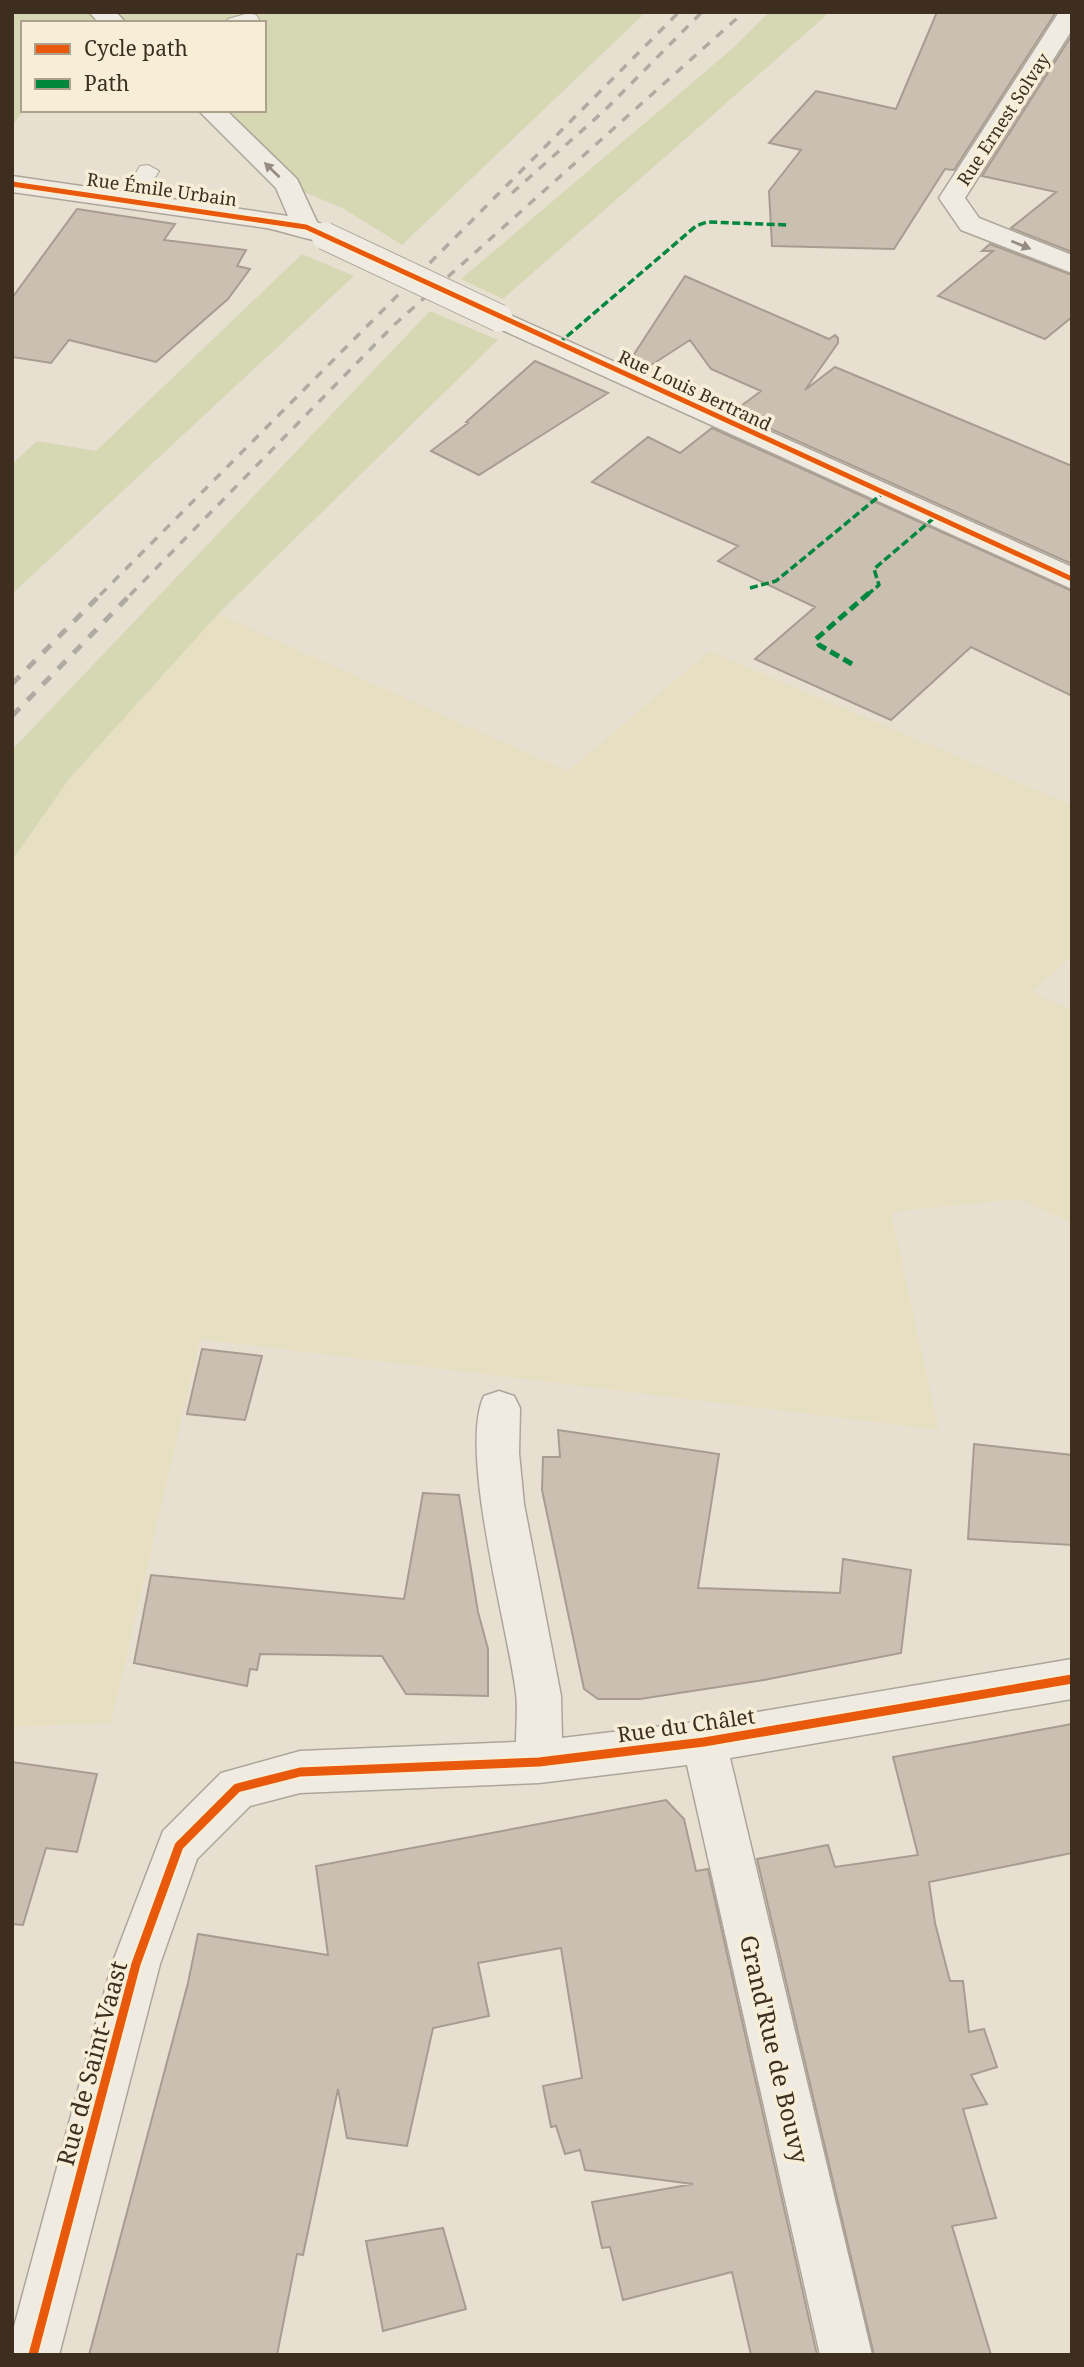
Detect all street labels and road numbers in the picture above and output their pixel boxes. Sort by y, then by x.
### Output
street label: Rue Ernest Solvay [951,47,1055,190]
street label: Rue Émile Urbain [85,167,239,211]
street label: Rue Louis Bertrand [615,344,775,436]
street label: Rue du Châlet [615,1701,757,1749]
street label: Grand'Rue de Bouvy [733,1932,817,2167]
street label: Rue de Saint-Vaast [48,1957,134,2169]

